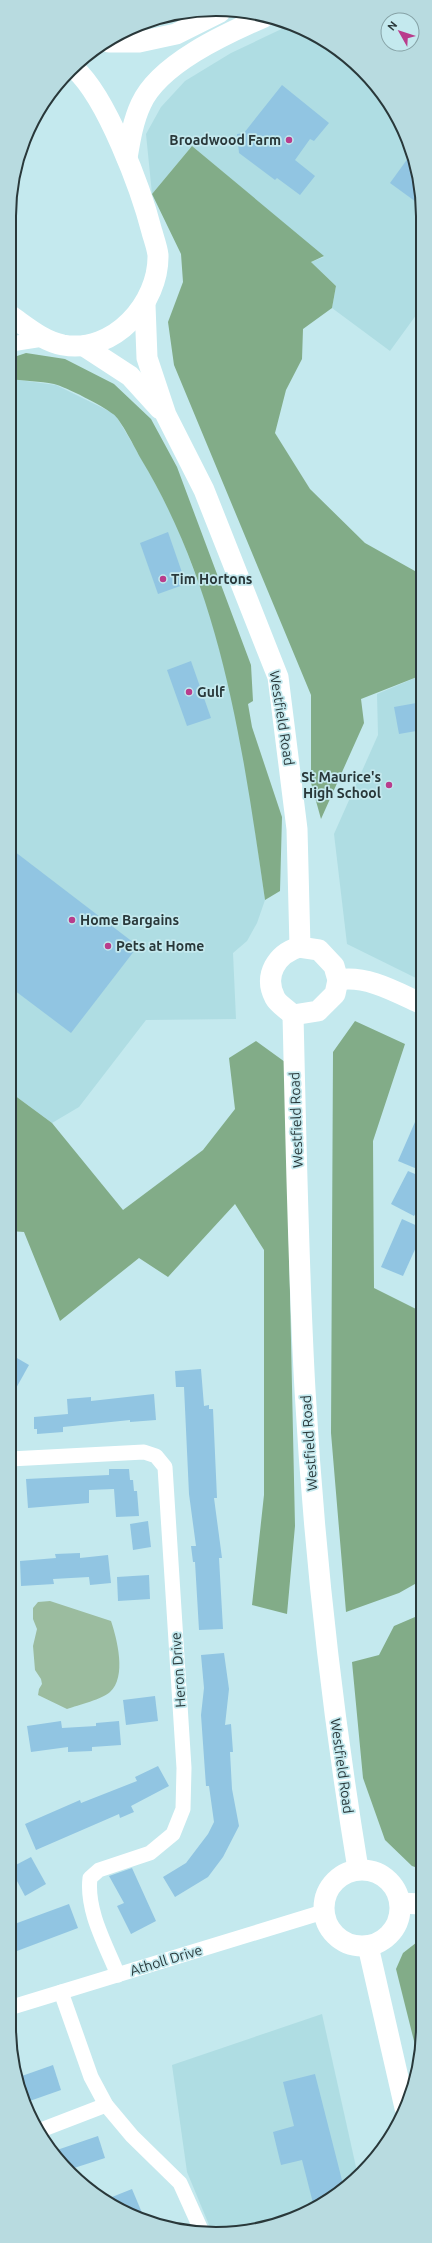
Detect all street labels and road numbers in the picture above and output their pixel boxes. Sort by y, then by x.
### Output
street label: Westfield Road [267,669,297,767]
street label: Westfield Road [286,1072,306,1168]
street label: Westfield Road [298,1395,320,1491]
street label: Heron Drive [167,1632,189,1708]
street label: Westfield Road [327,1717,357,1815]
street label: Atholl Drive [128,1941,204,1979]

